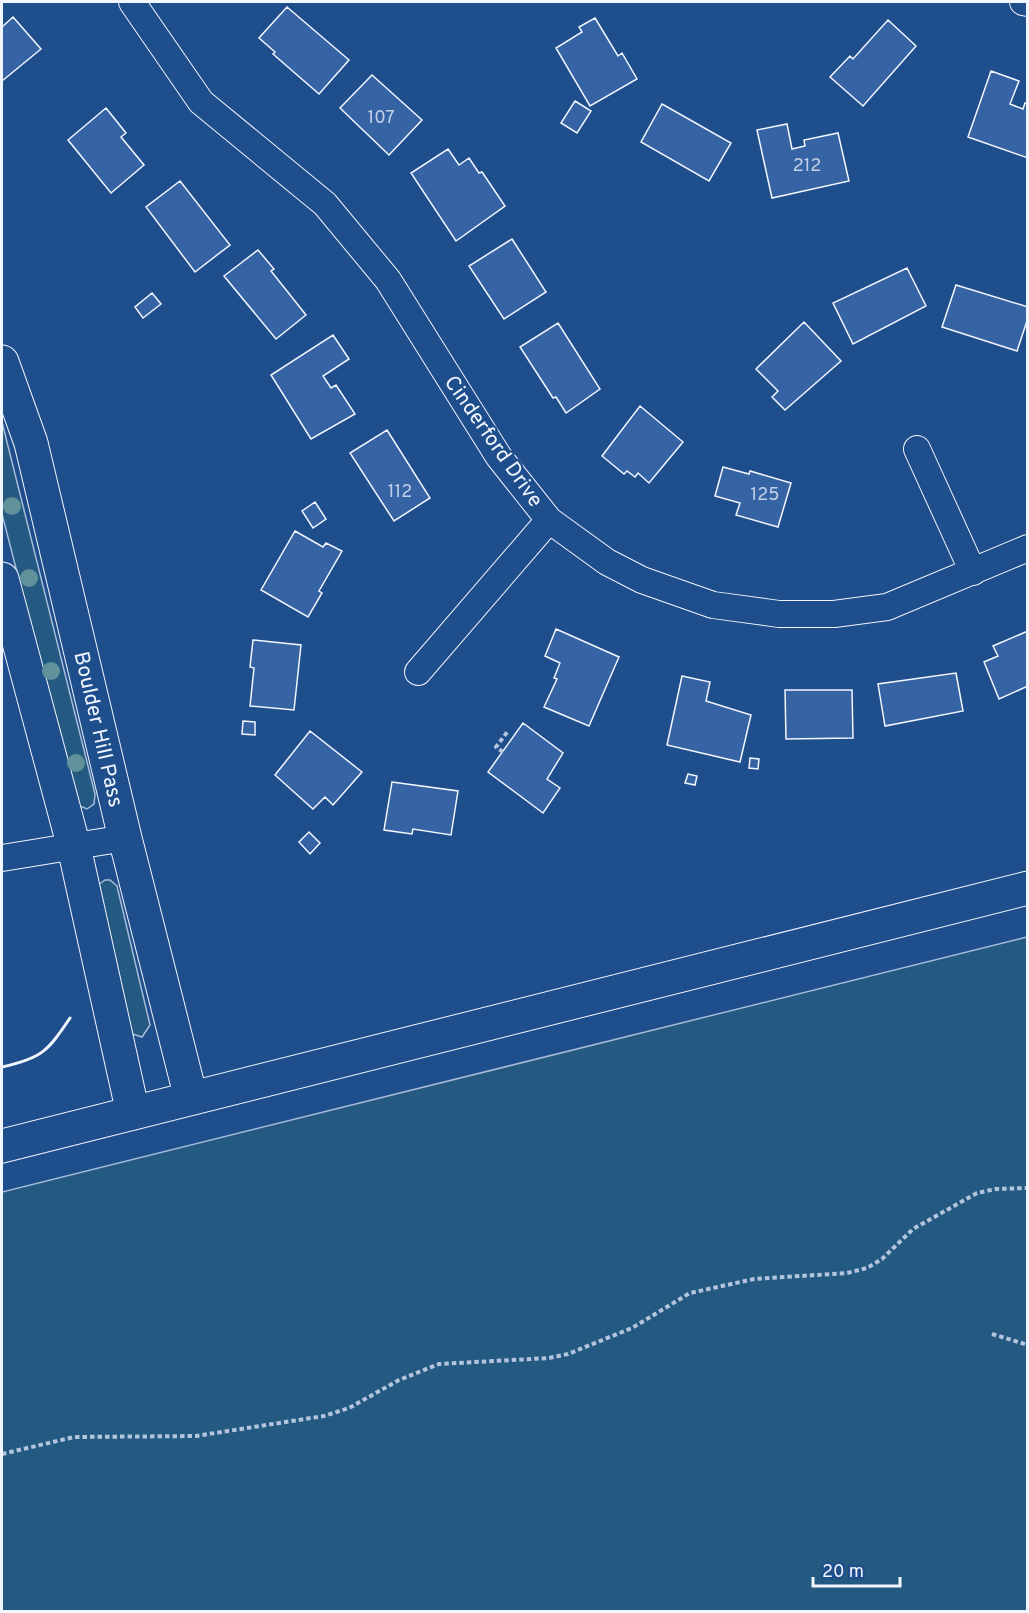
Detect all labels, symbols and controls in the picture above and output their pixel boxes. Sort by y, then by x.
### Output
house number: 107 [367,107,395,130]
house number: 212 [793,155,821,178]
street label: Cinderford Drive [437,371,548,513]
house number: 112 [388,481,412,504]
house number: 125 [751,484,779,507]
street label: Boulder Hill Pass [67,649,129,810]
scale bar [813,1550,900,1588]
text: 20 m [822,1561,864,1584]

